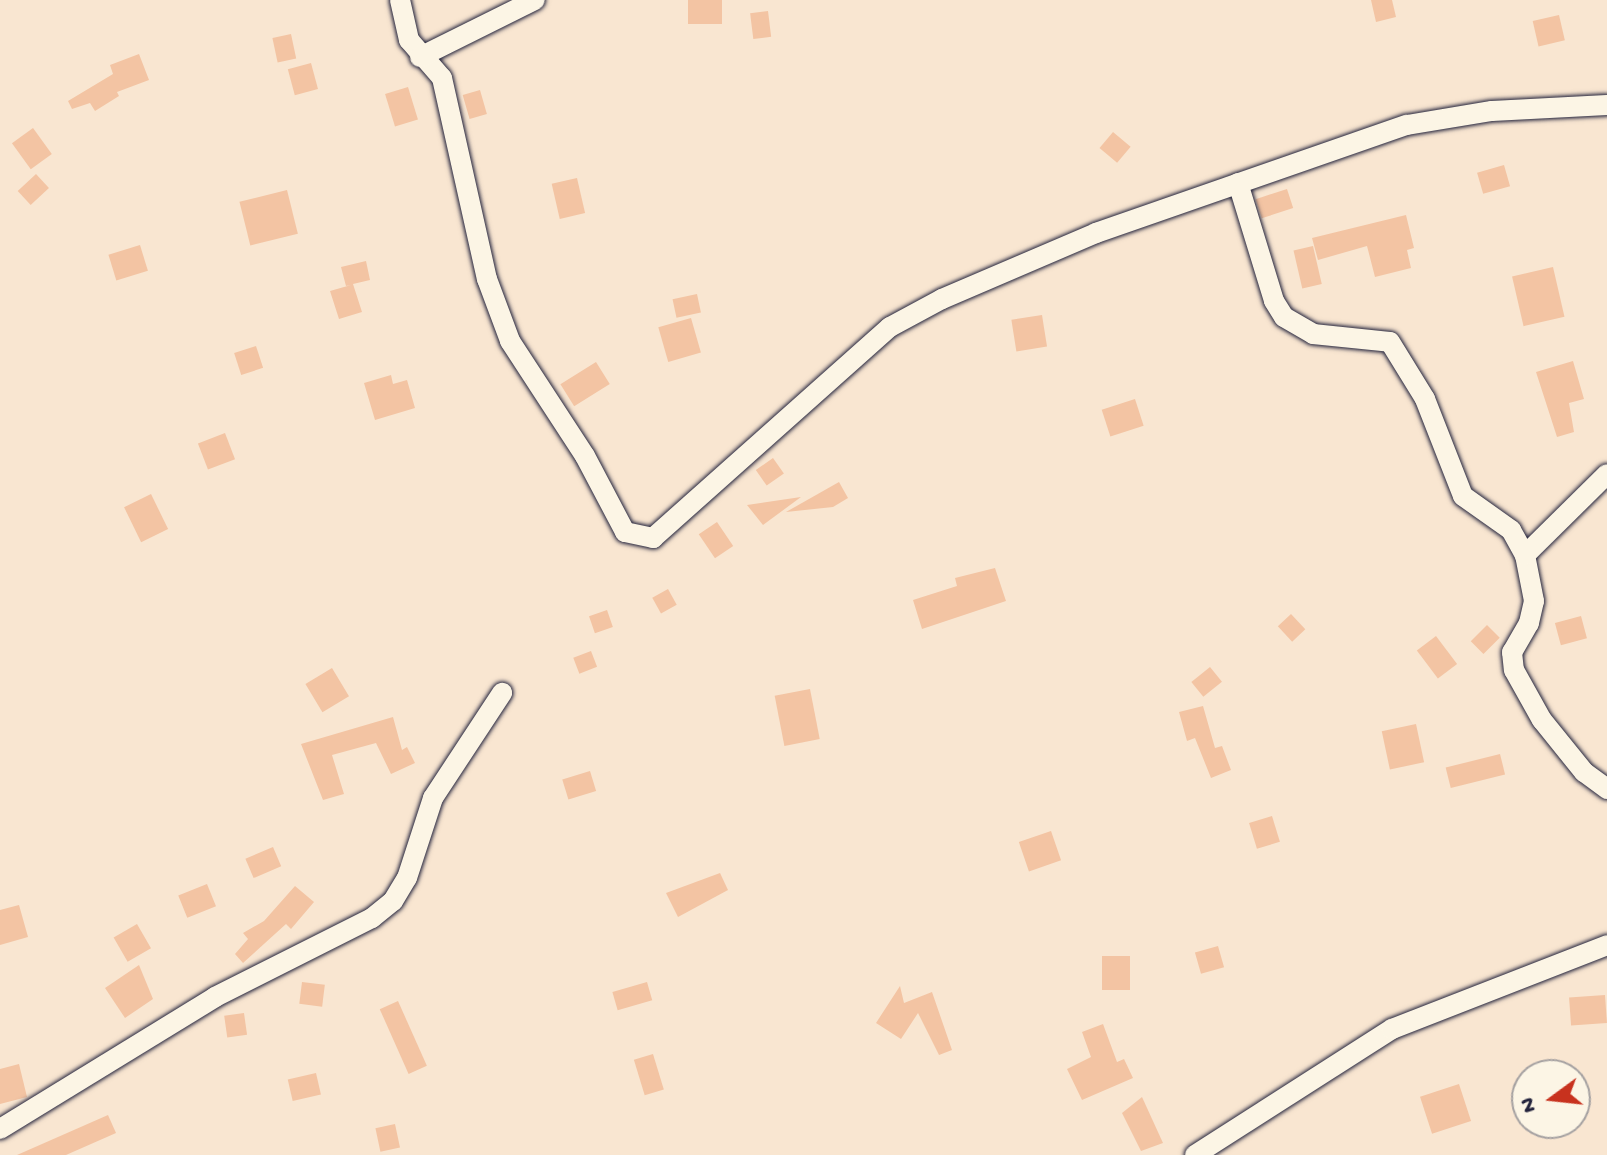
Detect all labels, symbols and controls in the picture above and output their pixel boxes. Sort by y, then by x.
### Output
north arrow [1511,1059,1591,1139]
text: N [1515,1094,1544,1115]

